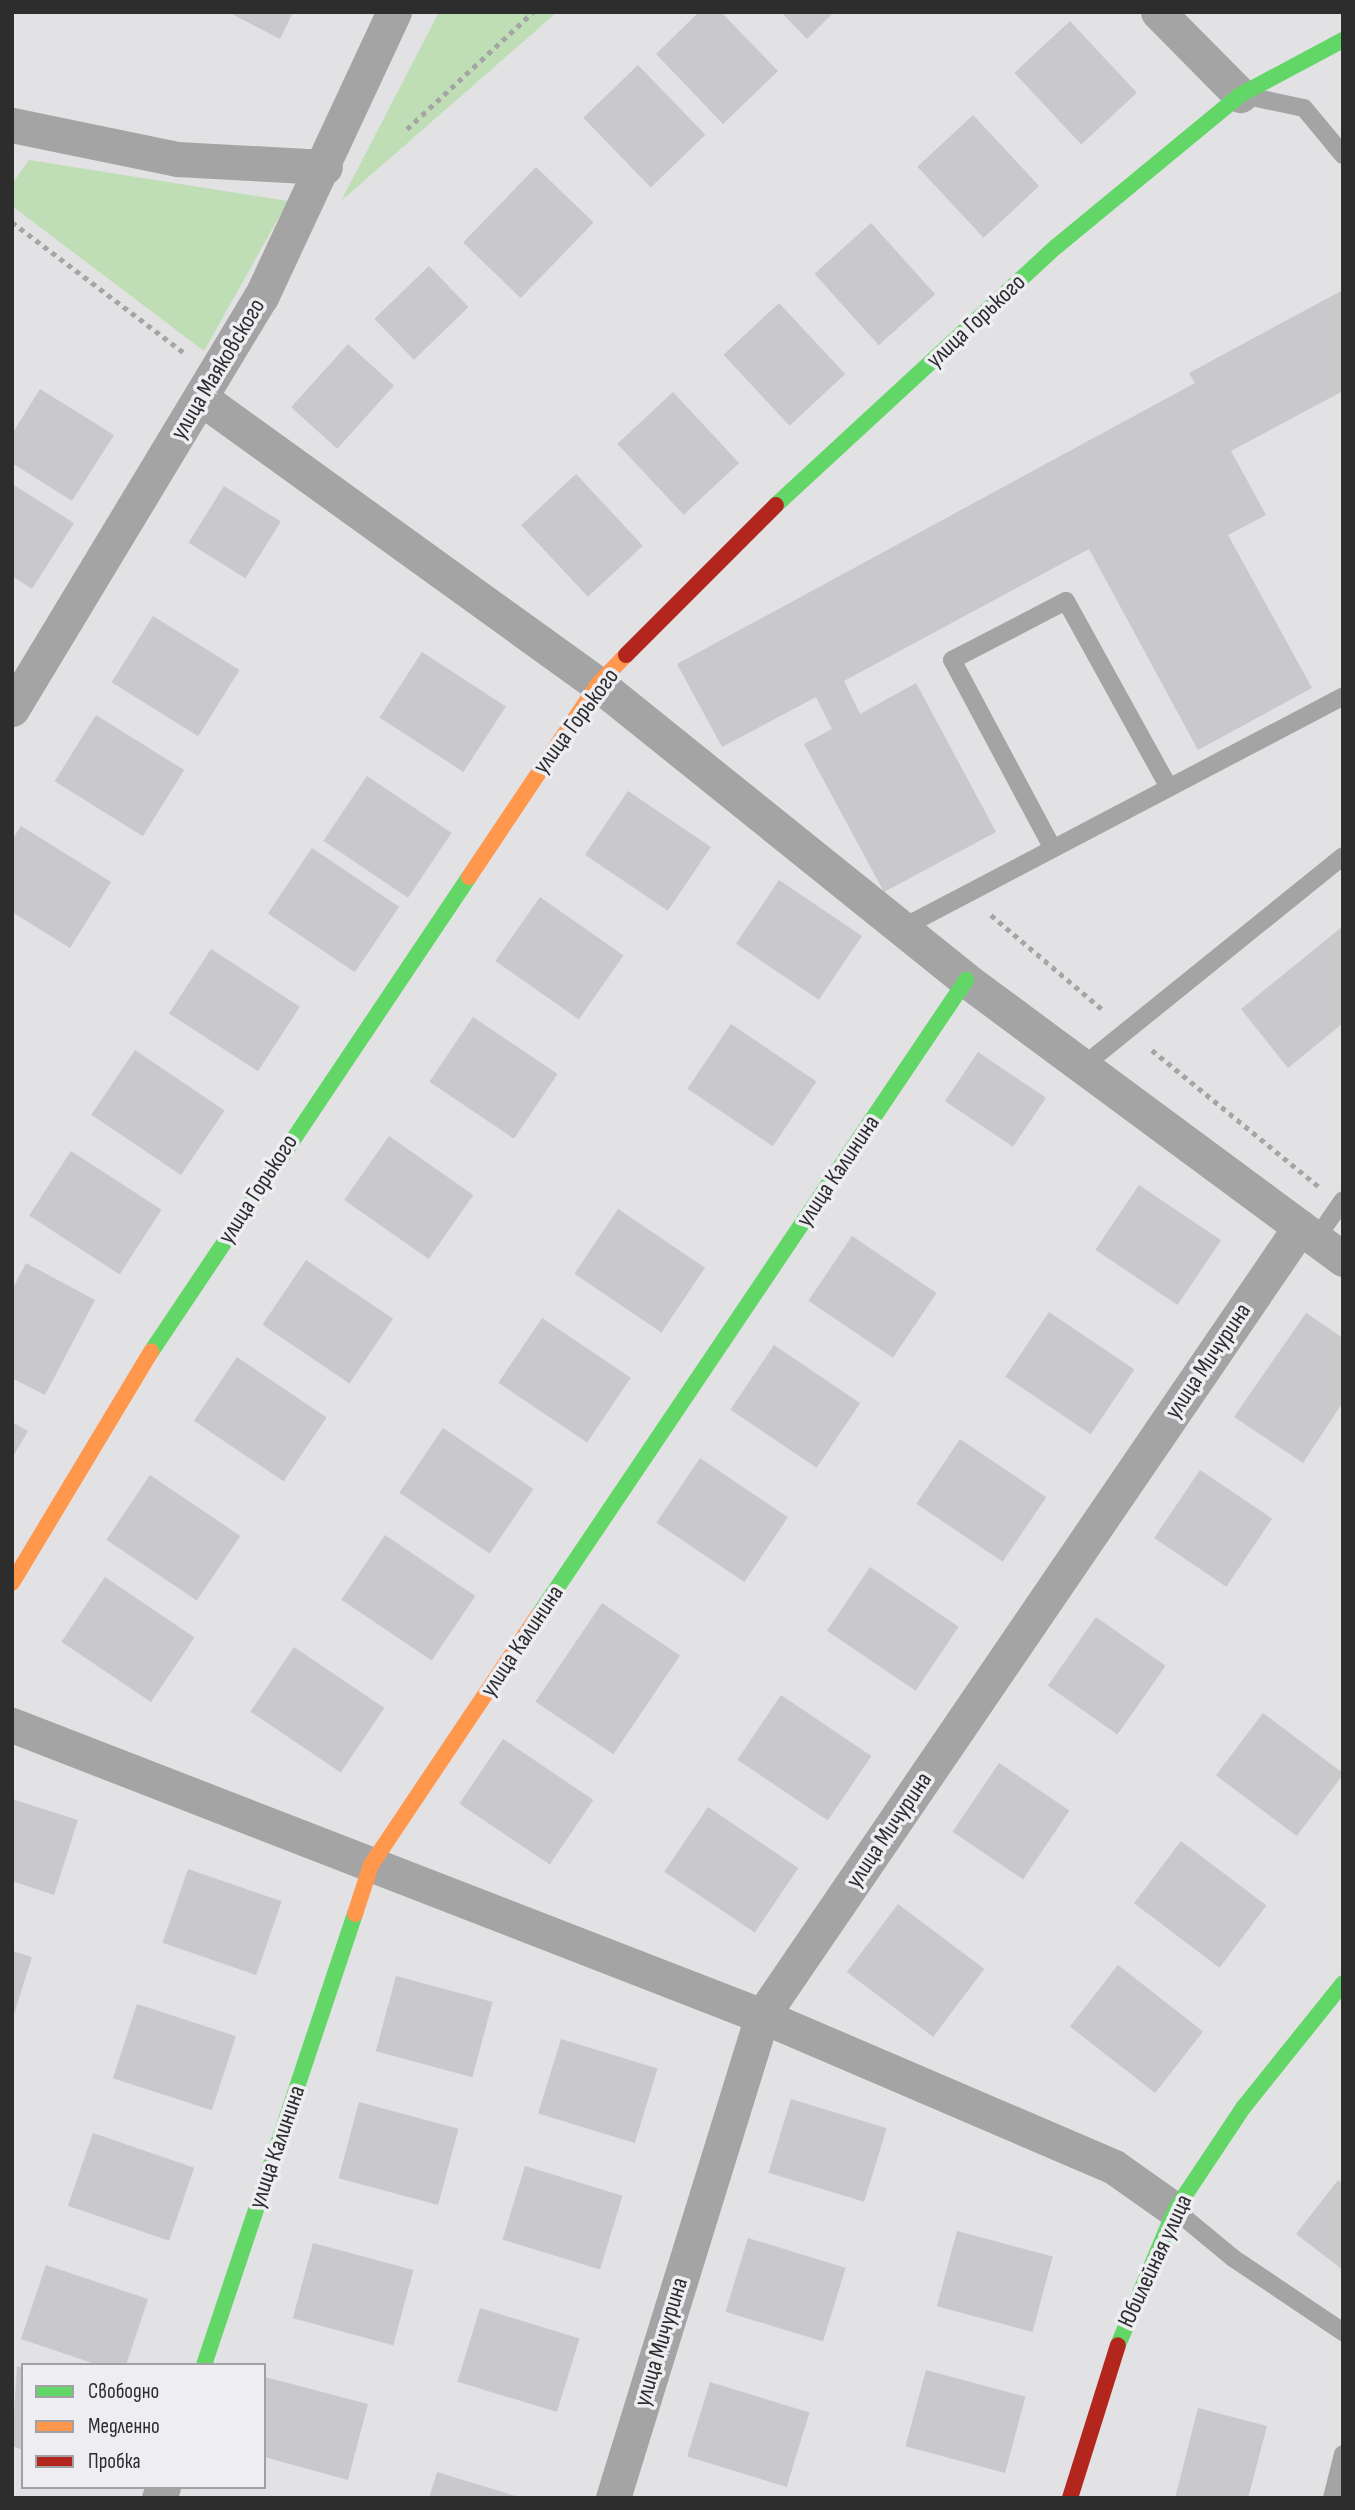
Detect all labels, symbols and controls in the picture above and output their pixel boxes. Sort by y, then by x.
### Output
street label: улица Горького [921,268,1031,374]
street label: улица Маяковского [165,293,271,445]
street label: улица Горького [527,663,625,779]
street label: улица Калинина [790,1110,886,1232]
street label: улица Горького [212,1129,304,1249]
street label: улица Мичурина [1159,1298,1257,1424]
street label: улица Калинина [474,1580,570,1702]
street label: улица Мичурина [840,1767,938,1893]
street label: улица Калинина [242,2082,312,2212]
street label: Юбилейная улица [1112,2190,1198,2332]
street label: улица Мичурина [628,2274,694,2410]
legend [21,2363,266,2489]
text: Свободно [88,2379,159,2404]
text: Медленно [88,2414,160,2439]
text: Пробка [88,2449,141,2474]

